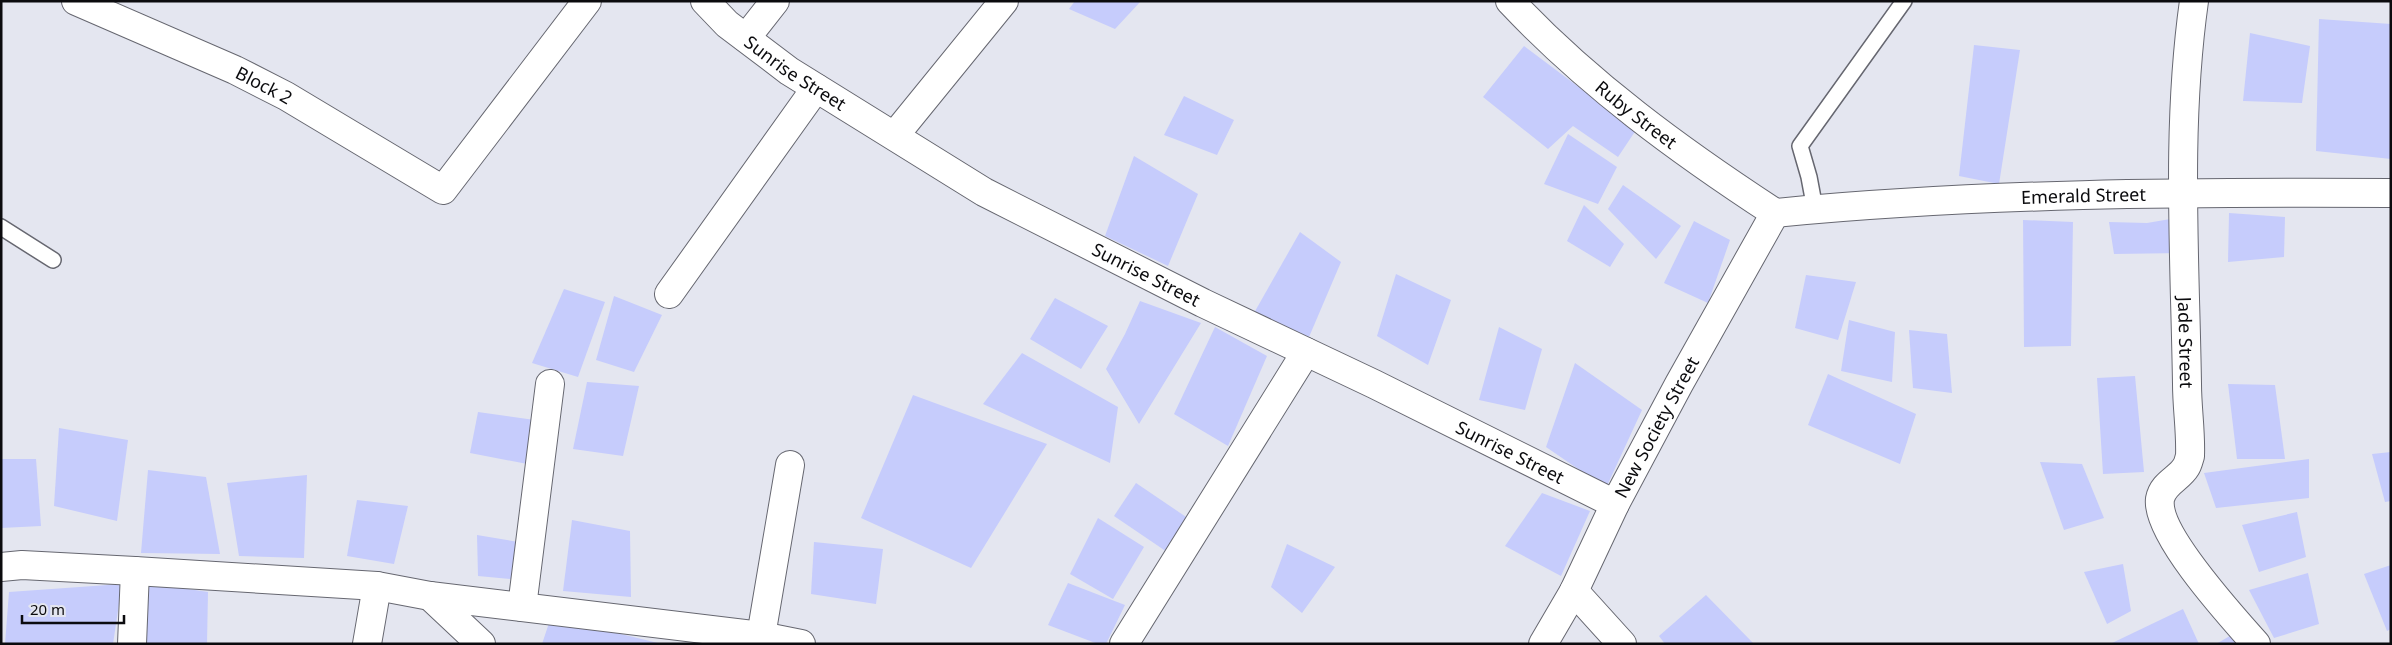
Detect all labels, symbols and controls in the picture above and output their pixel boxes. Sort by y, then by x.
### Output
street label: Sunrise Street [740,30,851,116]
street label: Block 2 [232,60,297,109]
street label: Ruby Street [1591,75,1682,154]
street label: Emerald Street [2021,182,2147,209]
street label: Sunrise Street [1088,237,1205,312]
street label: Jade Street [2173,295,2199,389]
street label: New Society Street [1609,352,1704,502]
street label: Sunrise Street [1452,415,1569,489]
scale bar [22,592,125,624]
text: 20 m [30,599,65,619]

